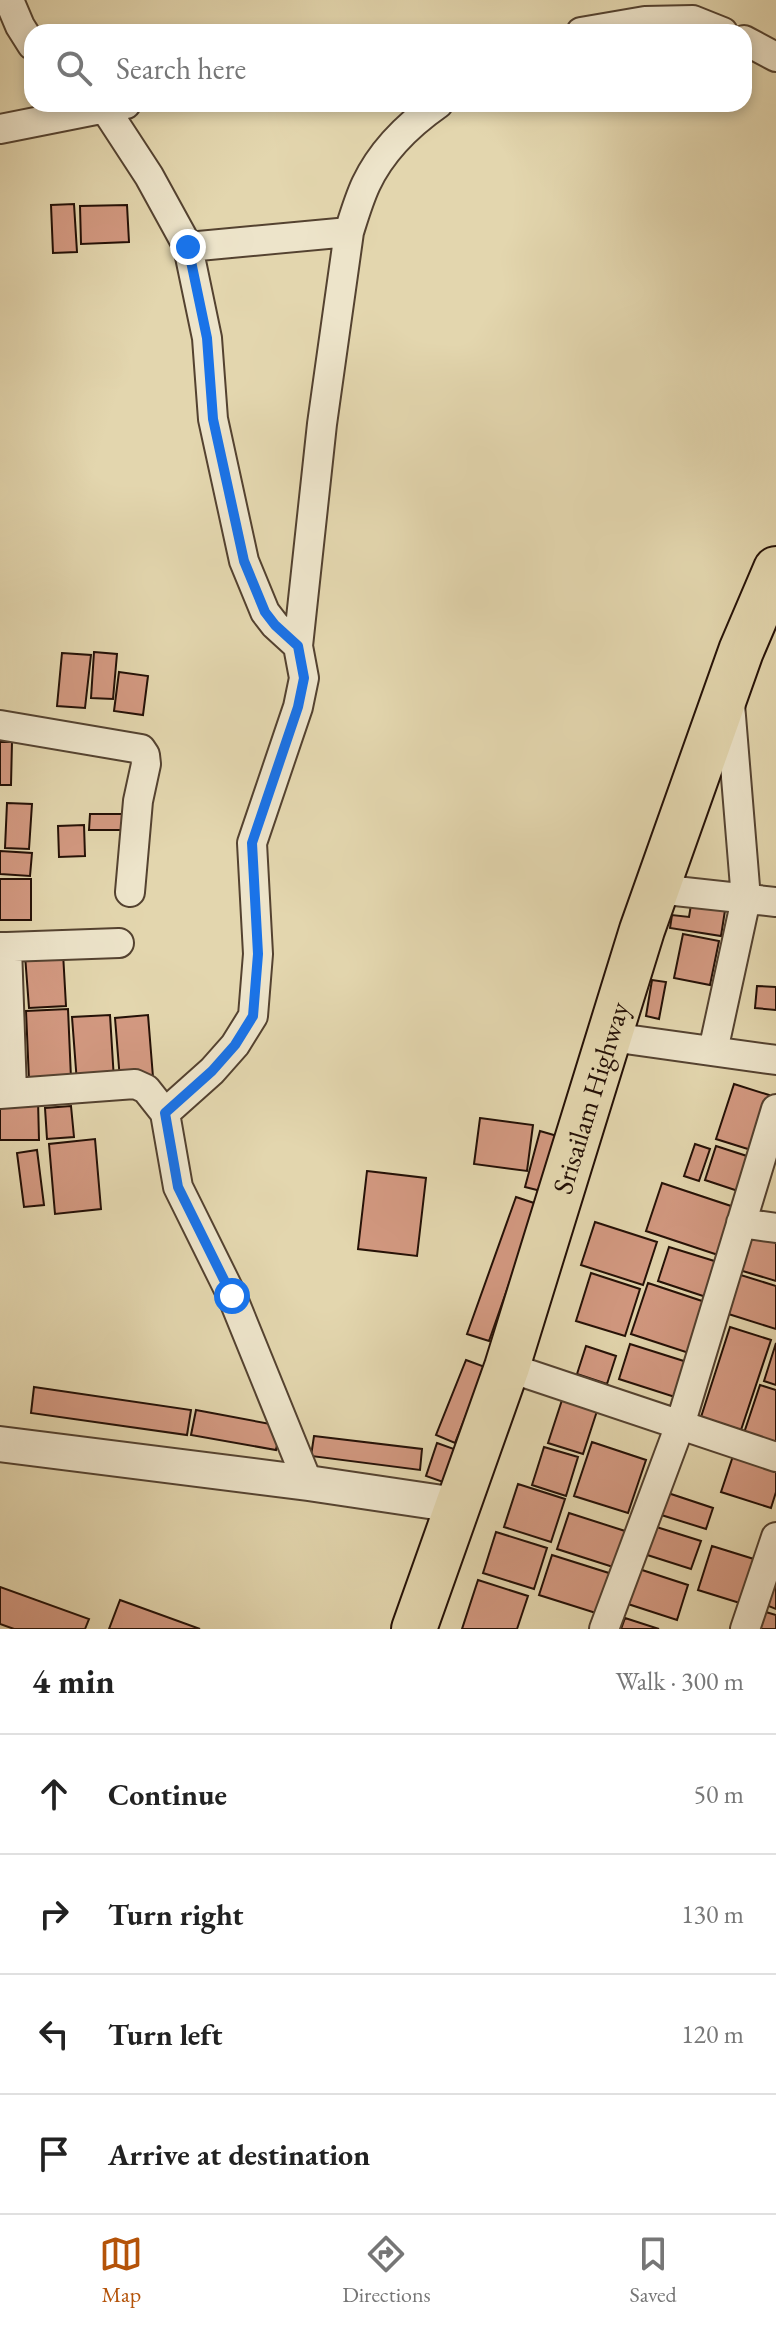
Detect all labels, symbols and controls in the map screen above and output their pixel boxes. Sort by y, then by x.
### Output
search box [24,24,752,112]
icon: search [52,46,96,90]
text: Search here [116,49,246,88]
route end [170,229,206,265]
street label: Srisailam Highway [544,996,637,1198]
route start [214,1278,250,1314]
text: 4 min [32,1659,115,1703]
text: Walk · 300 m [616,1664,744,1698]
icon: ahead [32,1772,76,1816]
text: Continue [108,1775,227,1814]
text: 50 m [694,1777,744,1811]
icon: right [32,1892,76,1936]
text: Turn right [108,1895,244,1934]
text: 130 m [681,1897,744,1931]
icon: left [32,2012,76,2056]
text: Turn left [108,2015,222,2054]
text: 120 m [681,2017,744,2051]
icon: arrive [32,2132,76,2176]
text: Arrive at destination [108,2135,370,2174]
tab: Map [99,2232,143,2309]
tab: Directions [342,2232,431,2309]
tab: Saved [629,2232,677,2309]

